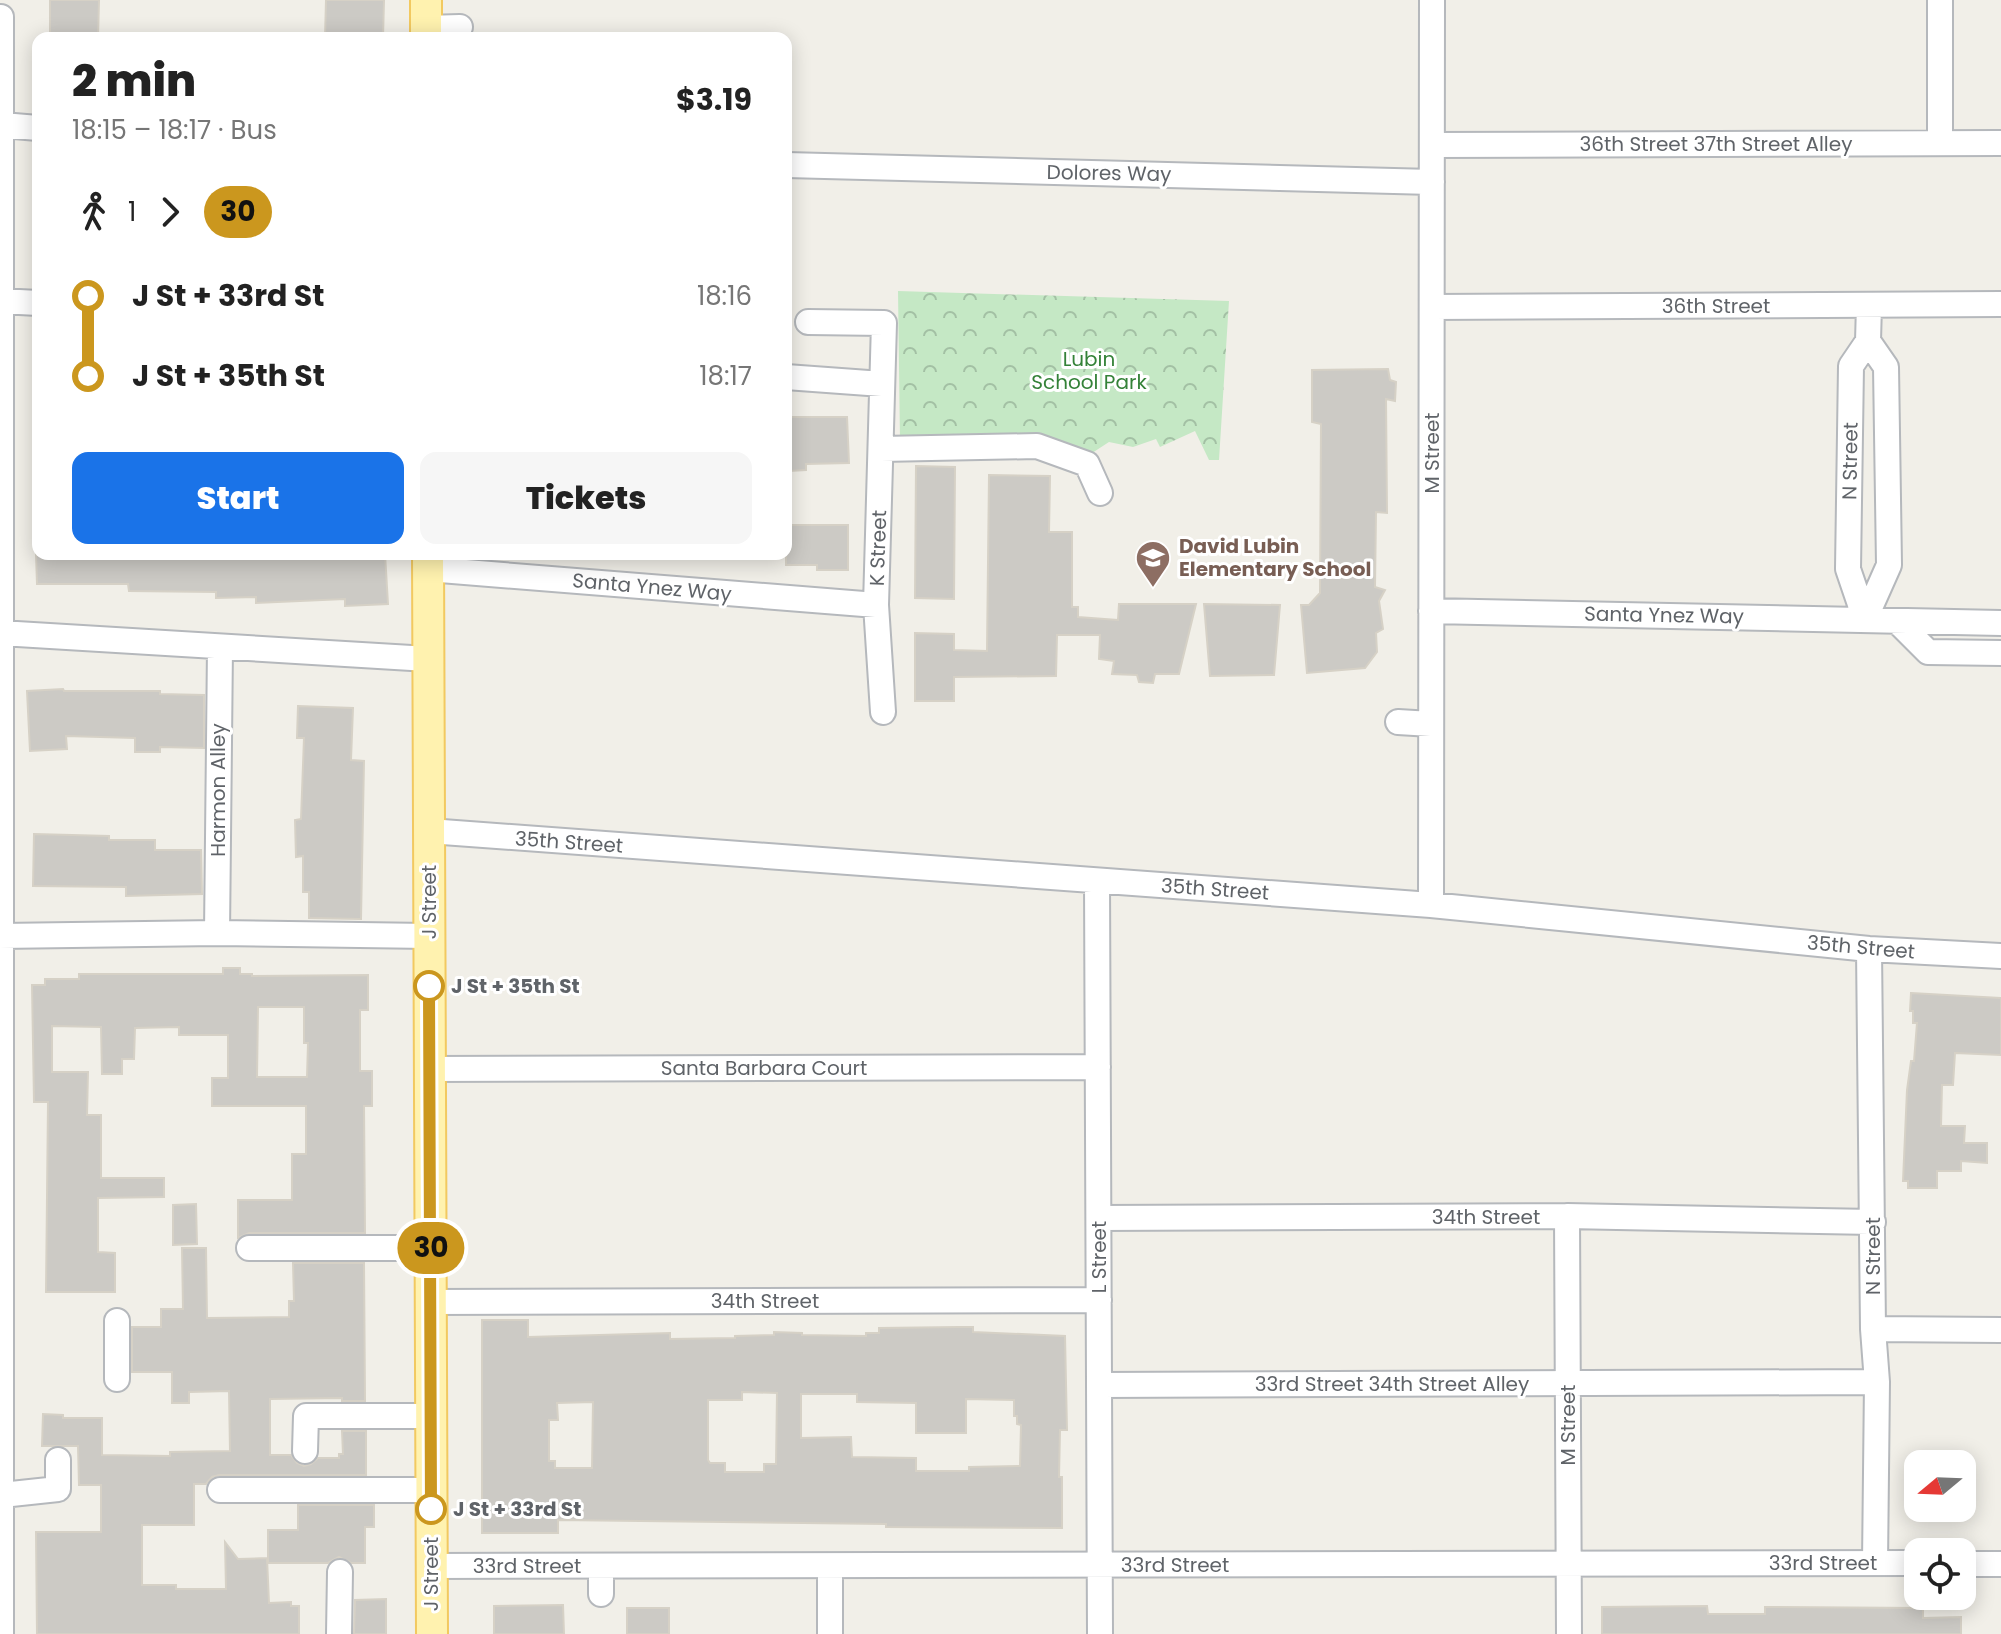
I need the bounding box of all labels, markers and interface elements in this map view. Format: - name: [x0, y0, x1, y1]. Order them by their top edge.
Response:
- text: 2 min: [72, 50, 196, 111]
- text: $3.19: [676, 78, 752, 121]
- text: 18:15 – 18:17 · Bus: [72, 112, 277, 148]
- street label: 36th Street 37th Street Alley: [1580, 130, 1852, 158]
- street label: Dolores Way: [1046, 158, 1172, 188]
- icon: walk: [72, 190, 116, 234]
- icon: forward: [148, 190, 192, 234]
- text: 30: [220, 192, 256, 231]
- text: 1: [128, 194, 136, 230]
- text: J St + 33rd St: [132, 274, 324, 317]
- text: 18:16: [697, 278, 752, 314]
- street label: 36th Street: [1662, 292, 1770, 320]
- park label: Lubin School Park: [1031, 345, 1147, 396]
- text: J St + 35th St: [132, 354, 325, 397]
- text: 18:17: [699, 358, 752, 394]
- street label: M Street: [1418, 412, 1446, 494]
- street label: N Street: [1835, 422, 1865, 500]
- button: Start: [72, 452, 404, 544]
- button: Tickets: [420, 452, 752, 544]
- street label: K Street: [863, 510, 893, 586]
- place label: David Lubin Elementary School: [1179, 532, 1371, 583]
- school or university icon: David Lubin Elementary School: [1134, 539, 1172, 589]
- street label: Santa Ynez Way: [571, 566, 733, 608]
- street label: Santa Ynez Way: [1584, 600, 1744, 630]
- street label: Harmon Alley: [204, 723, 232, 857]
- street label: 35th Street: [514, 824, 624, 860]
- street label: J Street: [415, 865, 443, 939]
- street label: 35th Street: [1160, 871, 1270, 907]
- street label: 35th Street: [1806, 928, 1916, 966]
- marker: J St + 35th St: [414, 971, 444, 1001]
- place label: J St + 35th St: [451, 972, 580, 1000]
- street label: Santa Barbara Court: [661, 1054, 867, 1082]
- street label: 34th Street: [1432, 1203, 1540, 1231]
- street label: N Street: [1859, 1217, 1887, 1295]
- street label: L Street: [1085, 1221, 1113, 1293]
- line badge: 30: [395, 1222, 467, 1274]
- text: 30: [413, 1228, 449, 1267]
- street label: 34th Street: [711, 1287, 819, 1315]
- street label: 33rd Street 34th Street Alley: [1255, 1370, 1529, 1398]
- street label: M Street: [1554, 1384, 1582, 1466]
- north arrow: [1904, 1450, 1976, 1522]
- map controls: [1904, 1450, 1976, 1610]
- marker: J St + 33rd St: [416, 1494, 446, 1524]
- place label: J St + 33rd St: [453, 1495, 581, 1523]
- street label: J Street: [417, 1537, 445, 1611]
- button: locate: [1904, 1538, 1976, 1610]
- street label: 33rd Street: [1769, 1549, 1877, 1577]
- street label: 33rd Street: [1121, 1551, 1229, 1579]
- street label: 33rd Street: [473, 1552, 581, 1580]

